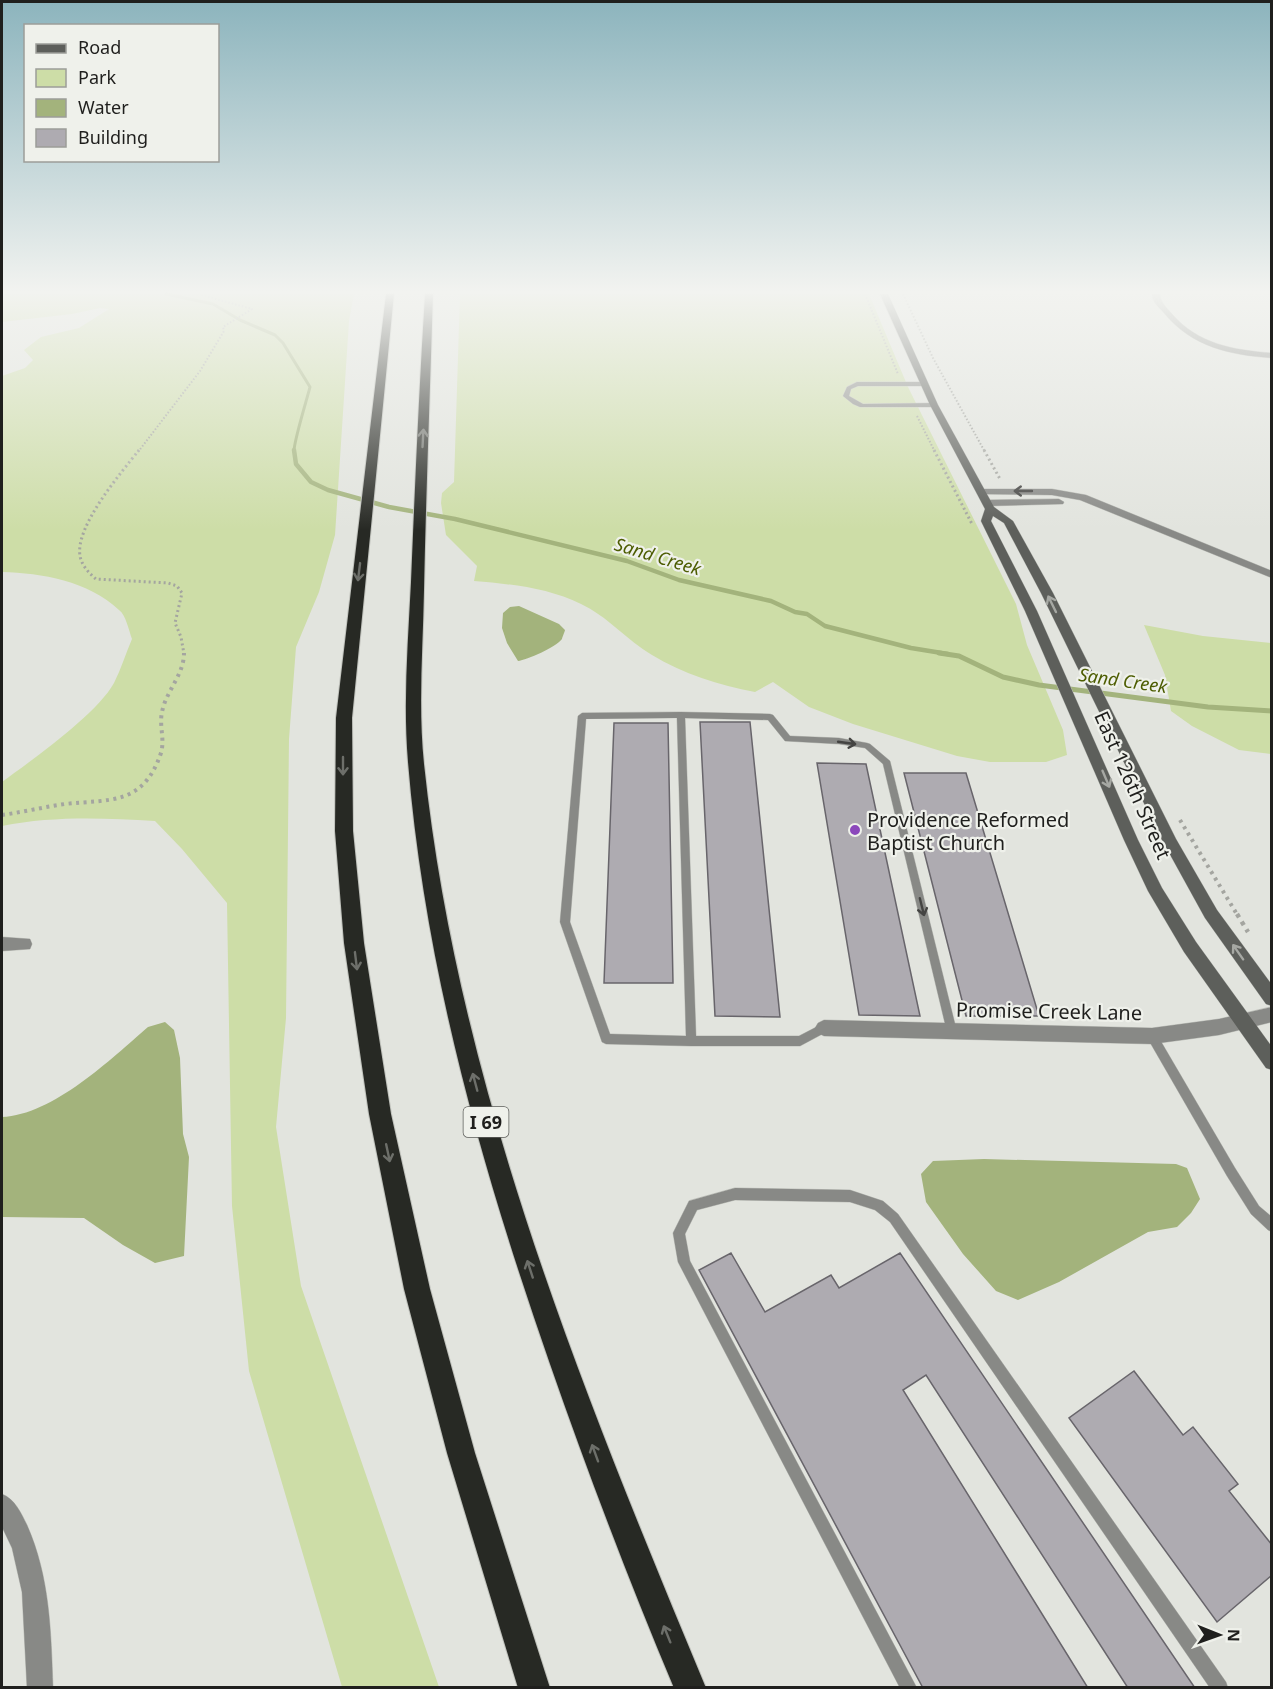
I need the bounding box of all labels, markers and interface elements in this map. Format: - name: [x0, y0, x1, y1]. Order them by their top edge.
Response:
- legend: [24, 24, 219, 162]
- text: Road: [78, 35, 121, 59]
- text: Park: [78, 65, 116, 89]
- text: Water: [78, 95, 129, 119]
- text: Building: [78, 125, 148, 149]
- one-way arrow: [418, 429, 429, 449]
- one-way arrow: [1014, 485, 1034, 497]
- water label: Sand Creek: [612, 532, 705, 581]
- one-way arrow: [353, 561, 364, 581]
- one-way arrow: [1046, 595, 1057, 613]
- water label: Sand Creek: [1077, 662, 1170, 698]
- street label: East 126th Street: [1088, 707, 1178, 863]
- one-way arrow: [836, 737, 856, 748]
- one-way arrow: [337, 756, 349, 776]
- one-way arrow: [1100, 769, 1112, 787]
- place label: Providence Reformed Baptist Church: [867, 806, 1069, 856]
- marker: Providence Reformed Baptist Church: [848, 823, 862, 837]
- one-way arrow: [917, 897, 929, 916]
- one-way arrow: [1232, 944, 1244, 960]
- one-way arrow: [350, 950, 361, 970]
- street label: Promise Creek Lane: [956, 996, 1142, 1026]
- one-way arrow: [469, 1073, 480, 1092]
- road number: I 69: [464, 1107, 508, 1137]
- one-way arrow: [383, 1143, 394, 1162]
- one-way arrow: [524, 1260, 535, 1279]
- one-way arrow: [589, 1444, 600, 1462]
- north arrow: [1189, 1605, 1249, 1665]
- one-way arrow: [661, 1625, 672, 1644]
- text: N: [1223, 1629, 1245, 1642]

